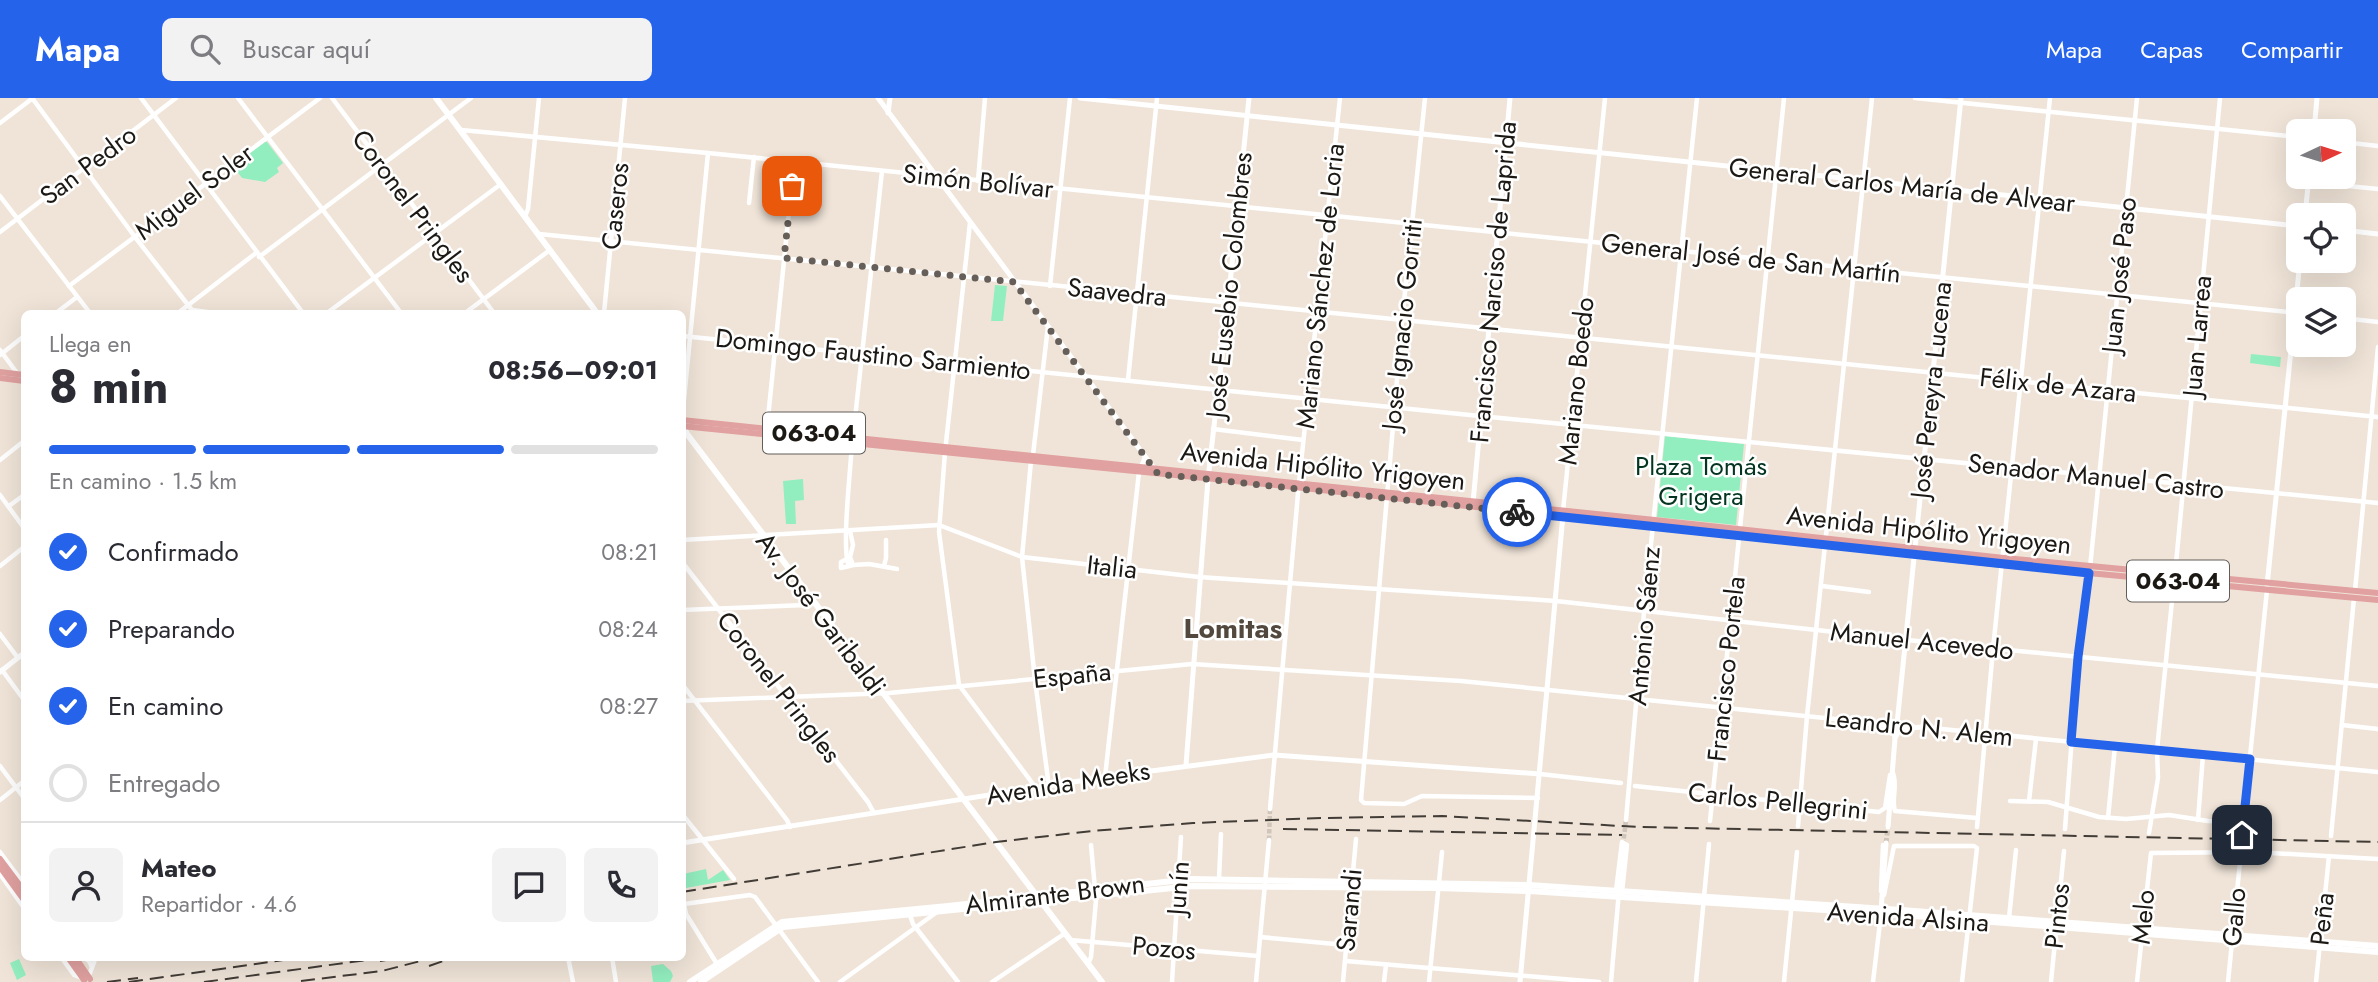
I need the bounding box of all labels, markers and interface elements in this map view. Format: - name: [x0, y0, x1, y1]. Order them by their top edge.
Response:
- search box: [162, 18, 652, 81]
- text: Mapa: [35, 26, 120, 73]
- icon: search: [186, 30, 224, 68]
- text: Buscar aquí: [242, 30, 370, 68]
- text: Mapa: [2046, 32, 2102, 67]
- text: Capas: [2140, 32, 2203, 67]
- text: Compartir: [2241, 32, 2343, 67]
- street label: San Pedro: [32, 116, 144, 214]
- north arrow: [2286, 119, 2356, 189]
- map controls: [2286, 119, 2356, 357]
- street label: Francisco Narciso de Laprida: [1460, 120, 1526, 444]
- street label: Coronel Pringles: [343, 121, 483, 291]
- street label: Miguel Soler: [127, 135, 261, 249]
- street label: Mariano Sánchez de Loria: [1286, 141, 1354, 431]
- street label: General Carlos María de Alvear: [1727, 148, 2077, 222]
- street label: José Eusebio Colombres: [1196, 150, 1262, 423]
- street label: Simón Bolívar: [901, 154, 1055, 208]
- pin: [762, 156, 822, 216]
- street label: Caseros: [592, 161, 638, 251]
- icon: bag: [773, 167, 811, 205]
- street label: Juan José Paso: [2092, 195, 2146, 358]
- button: locate: [2286, 203, 2356, 273]
- street label: José Ignacio Gorriti: [1372, 216, 1432, 435]
- street label: General José de San Martín: [1599, 223, 1903, 293]
- street label: Saavedra: [1065, 268, 1169, 316]
- street label: Juan Larrea: [2173, 274, 2221, 401]
- street label: José Pereyra Lucena: [1900, 280, 1961, 503]
- button: layers: [2286, 287, 2356, 357]
- street label: Mariano Boedo: [1548, 295, 1604, 467]
- street label: Domingo Faustino Sarmiento: [713, 319, 1033, 389]
- text: Llega en: [49, 327, 131, 361]
- text: 08:56–09:01: [488, 351, 658, 389]
- text: 8 min: [49, 354, 169, 420]
- street label: Félix de Azara: [1978, 358, 2138, 412]
- road number: 063-04: [763, 412, 865, 454]
- street label: Avenida Hipólito Yrigoyen: [1179, 432, 1467, 500]
- street label: Senador Manuel Castro: [1966, 444, 2226, 508]
- park label: Plaza Tomás Grigera: [1635, 447, 1767, 515]
- text: En camino · 1.5 km: [49, 464, 237, 498]
- courier: [1482, 477, 1552, 547]
- icon: bike: [1498, 493, 1536, 531]
- street label: Avenida Hipólito Yrigoyen: [1785, 496, 2073, 564]
- street label: Av. José Garibaldi: [747, 524, 895, 704]
- icon: check: [49, 533, 87, 571]
- text: Confirmado: [108, 533, 239, 571]
- text: 08:21: [601, 535, 658, 569]
- street label: Italia: [1085, 545, 1139, 589]
- street label: Antonio Sáenz: [1618, 545, 1670, 707]
- road number: 063-04: [2127, 560, 2229, 602]
- street label: Francisco Portela: [1697, 574, 1755, 764]
- street label: Coronel Pringles: [708, 603, 850, 771]
- district label: Lomitas: [1184, 608, 1283, 649]
- icon: check: [49, 610, 87, 648]
- text: Preparando: [108, 610, 235, 648]
- text: 08:24: [598, 612, 658, 646]
- street label: Manuel Acevedo: [1828, 612, 2016, 670]
- street label: España: [1031, 652, 1113, 698]
- icon: check: [49, 687, 87, 725]
- text: En camino: [108, 687, 224, 725]
- text: 08:27: [600, 689, 658, 723]
- street label: Leandro N. Alem: [1823, 698, 2015, 756]
- street label: Avenida Meeks: [983, 751, 1153, 815]
- text: Entregado: [108, 764, 220, 802]
- street label: Carlos Pellegrini: [1686, 773, 1870, 829]
- pin: [2212, 805, 2272, 865]
- icon: home: [2223, 816, 2261, 854]
- button: person: [49, 848, 123, 922]
- button: chat: [492, 848, 566, 922]
- button: phone: [584, 848, 658, 922]
- text: Mateo: [141, 849, 217, 887]
- street label: Junín: [1157, 860, 1199, 919]
- street label: Almirante Brown: [963, 864, 1147, 924]
- street label: Sarandi: [1326, 867, 1372, 953]
- street label: Pintos: [2035, 881, 2079, 951]
- street label: Gallo: [2213, 886, 2255, 948]
- text: Repartidor · 4.6: [141, 887, 297, 921]
- street label: Melo: [2122, 888, 2164, 946]
- street label: Peña: [2300, 891, 2344, 947]
- street label: Avenida Alsina: [1826, 892, 1990, 942]
- street label: Pozos: [1131, 926, 1197, 970]

